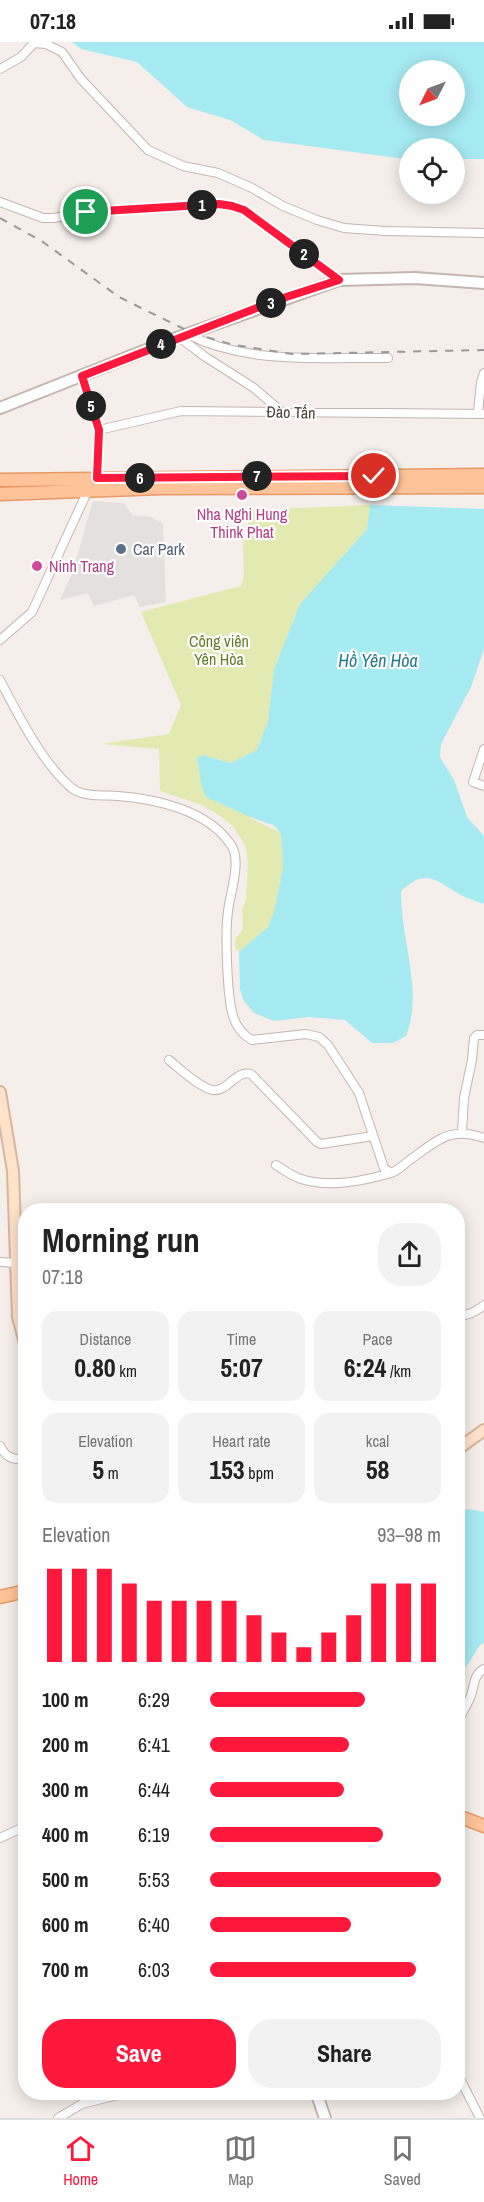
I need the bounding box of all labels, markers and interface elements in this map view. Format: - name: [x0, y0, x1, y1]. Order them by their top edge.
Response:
- text: 07:18: [30, 6, 76, 36]
- north arrow: [399, 60, 465, 126]
- map controls: [399, 60, 465, 204]
- button: locate: [399, 138, 465, 204]
- pin: [60, 186, 111, 237]
- pin: 1: [187, 190, 217, 220]
- text: 1: [198, 194, 206, 216]
- icon: arrive: [69, 195, 102, 228]
- pin: 2: [289, 239, 319, 269]
- text: 2: [300, 243, 308, 265]
- pin: 3: [256, 288, 286, 318]
- text: 3: [267, 292, 275, 314]
- pin: 4: [146, 329, 176, 359]
- text: 4: [157, 333, 165, 355]
- pin: 5: [76, 391, 106, 421]
- text: 5: [87, 395, 95, 417]
- street label: Đào Tấn: [266, 400, 316, 424]
- pin: [348, 450, 399, 501]
- icon: check: [357, 459, 390, 492]
- pin: 7: [242, 461, 272, 491]
- pin: 6: [125, 463, 155, 493]
- text: 7: [253, 465, 261, 487]
- text: 6: [136, 467, 144, 489]
- marker: Nha Nghi Hung Think Phat: [235, 488, 249, 502]
- place label: Nha Nghi Hung Think Phat: [197, 503, 288, 543]
- place label: Car Park: [133, 538, 185, 560]
- marker: Car Park: [114, 542, 128, 556]
- place label: Ninh Trang: [49, 555, 115, 577]
- marker: Ninh Trang: [30, 559, 44, 573]
- park label: Công viên Yên Hòa: [189, 630, 249, 670]
- water label: Hồ Yên Hòa: [338, 648, 418, 673]
- text: Morning run: [42, 1218, 200, 1262]
- button: share: [378, 1223, 441, 1286]
- text: 07:18: [42, 1263, 83, 1290]
- text: Distance: [80, 1328, 131, 1350]
- text: Time: [227, 1328, 256, 1350]
- text: Pace: [363, 1328, 392, 1350]
- text: 0.80: [74, 1350, 116, 1385]
- text: 5:07: [220, 1350, 263, 1385]
- text: 6:24: [344, 1350, 386, 1385]
- text: km: [116, 1360, 137, 1382]
- text: /km: [386, 1360, 411, 1382]
- text: Elevation: [78, 1430, 133, 1452]
- text: Heart rate: [212, 1430, 271, 1452]
- text: kcal: [366, 1430, 389, 1452]
- text: 5: [92, 1452, 104, 1487]
- text: 153: [209, 1452, 245, 1487]
- text: 58: [366, 1452, 389, 1487]
- text: m: [104, 1462, 119, 1484]
- text: bpm: [245, 1462, 274, 1484]
- text: Elevation: [42, 1521, 110, 1548]
- text: 93–98 m: [377, 1521, 441, 1548]
- text: 100 m: [42, 1686, 89, 1713]
- text: 6:29: [138, 1686, 170, 1713]
- text: 200 m: [42, 1731, 89, 1758]
- text: 6:41: [138, 1731, 170, 1758]
- text: 300 m: [42, 1776, 89, 1803]
- text: 6:44: [138, 1776, 170, 1803]
- text: 400 m: [42, 1821, 89, 1848]
- text: 6:19: [138, 1821, 170, 1848]
- text: 500 m: [42, 1866, 89, 1893]
- text: 5:53: [138, 1866, 170, 1893]
- text: 600 m: [42, 1911, 89, 1938]
- text: 6:40: [138, 1911, 170, 1938]
- text: 700 m: [42, 1956, 89, 1983]
- text: 6:03: [138, 1956, 170, 1983]
- button: Save: [42, 2019, 236, 2088]
- button: Share: [248, 2019, 441, 2088]
- tab: Home: [63, 2132, 98, 2190]
- tab: Map: [224, 2132, 257, 2190]
- tab: Saved: [384, 2132, 421, 2190]

